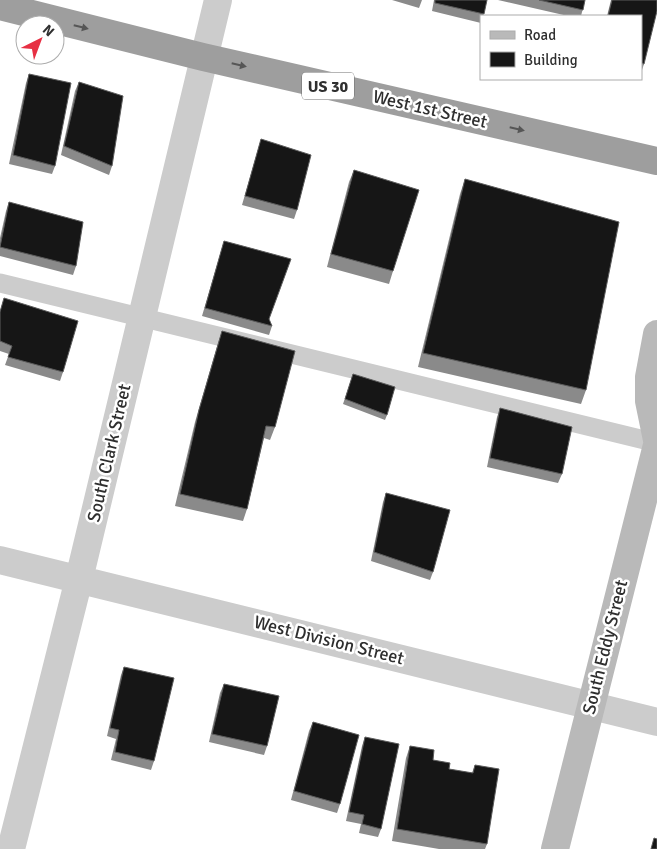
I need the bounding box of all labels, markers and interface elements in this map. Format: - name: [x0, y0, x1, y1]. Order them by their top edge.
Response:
- north arrow: [15, 15, 65, 65]
- legend: [480, 15, 642, 80]
- text: N: [39, 21, 58, 40]
- one-way arrow: [74, 23, 89, 31]
- text: Road: [524, 26, 556, 44]
- text: Building: [524, 51, 578, 69]
- one-way arrow: [232, 61, 247, 69]
- road number: US 30: [302, 72, 354, 100]
- street label: West 1st Street: [371, 85, 489, 133]
- one-way arrow: [509, 125, 524, 133]
- street label: South Clark Street: [82, 382, 136, 524]
- street label: South Eddy Street: [578, 578, 632, 716]
- street label: West Division Street: [252, 611, 406, 669]

